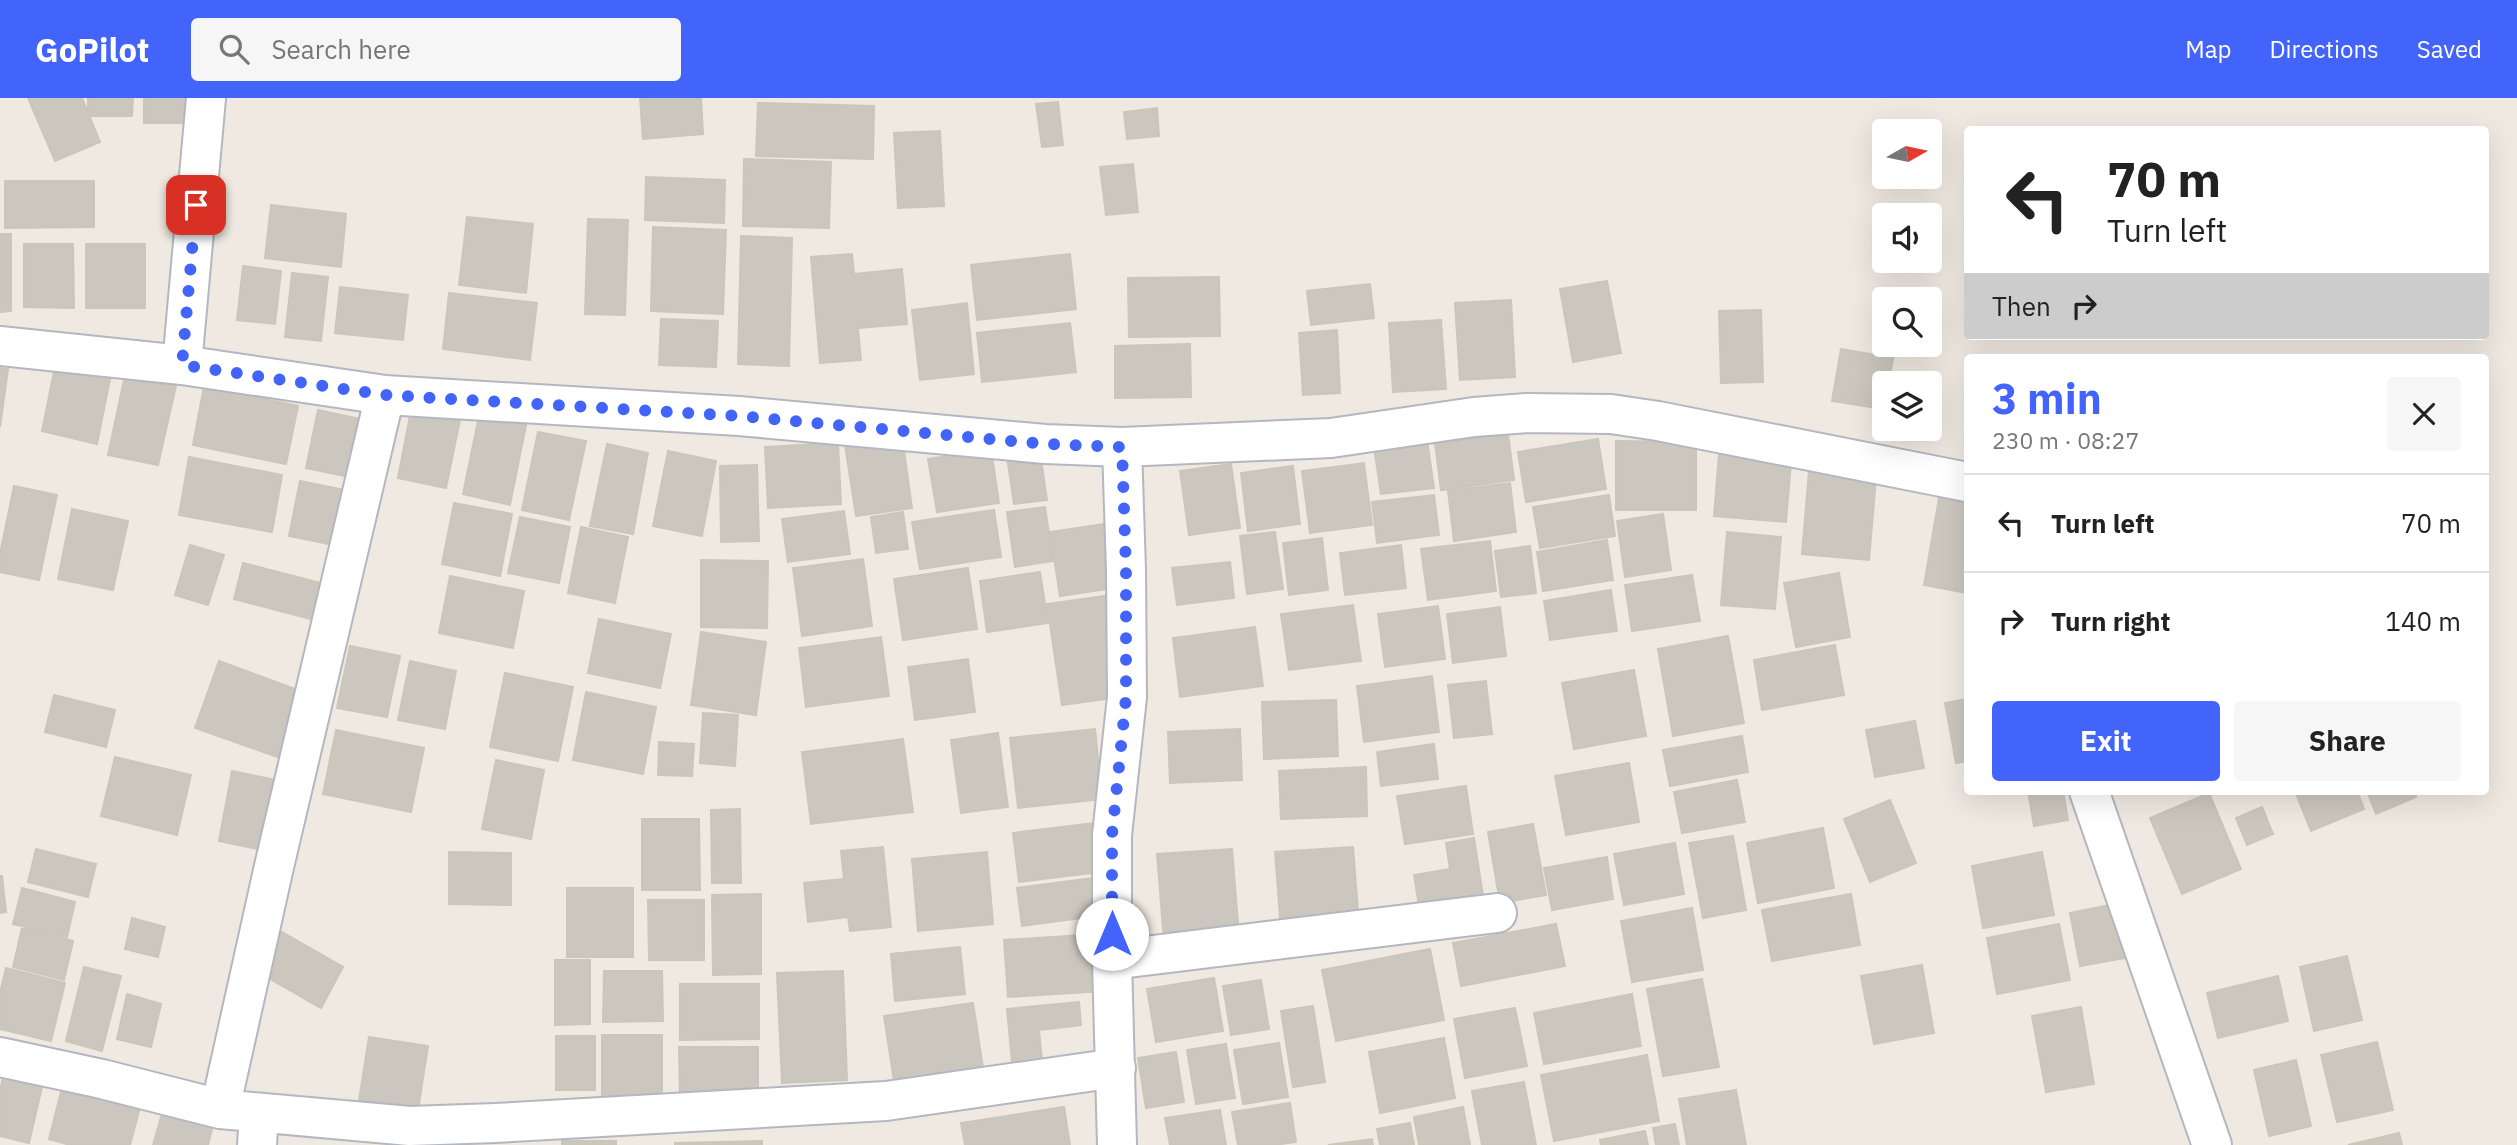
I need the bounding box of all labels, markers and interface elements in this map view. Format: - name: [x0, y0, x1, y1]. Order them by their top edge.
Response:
- search box: [191, 18, 681, 81]
- text: GoPilot: [35, 28, 149, 71]
- icon: search: [215, 30, 253, 68]
- text: Search here: [271, 32, 411, 66]
- text: Map: [2185, 33, 2231, 65]
- text: Directions: [2269, 33, 2379, 65]
- text: Saved: [2417, 33, 2482, 65]
- north arrow: [1872, 119, 1942, 189]
- map controls: [1872, 119, 1942, 441]
- text: 70 m: [2107, 147, 2221, 210]
- icon: left: [1992, 154, 2083, 245]
- pin: [166, 175, 226, 235]
- icon: arrive: [177, 186, 215, 224]
- button: sound: [1872, 203, 1942, 273]
- text: Turn left: [2107, 209, 2227, 251]
- button: search: [1872, 287, 1942, 357]
- icon: right: [2065, 287, 2103, 325]
- text: Then: [1992, 289, 2051, 323]
- button: layers: [1872, 371, 1942, 441]
- text: 3 min: [1992, 371, 2102, 426]
- button: close: [2387, 377, 2461, 451]
- text: 230 m · 08:27: [1992, 425, 2139, 455]
- icon: left: [1992, 504, 2030, 542]
- text: Turn left: [2051, 506, 2154, 540]
- text: 70 m: [2401, 506, 2461, 540]
- icon: right: [1992, 602, 2030, 640]
- text: Turn right: [2051, 604, 2170, 638]
- text: 140 m: [2385, 604, 2461, 638]
- button: Exit: [1992, 701, 2220, 781]
- button: Share: [2234, 701, 2461, 781]
- position arrow: [1075, 897, 1149, 971]

